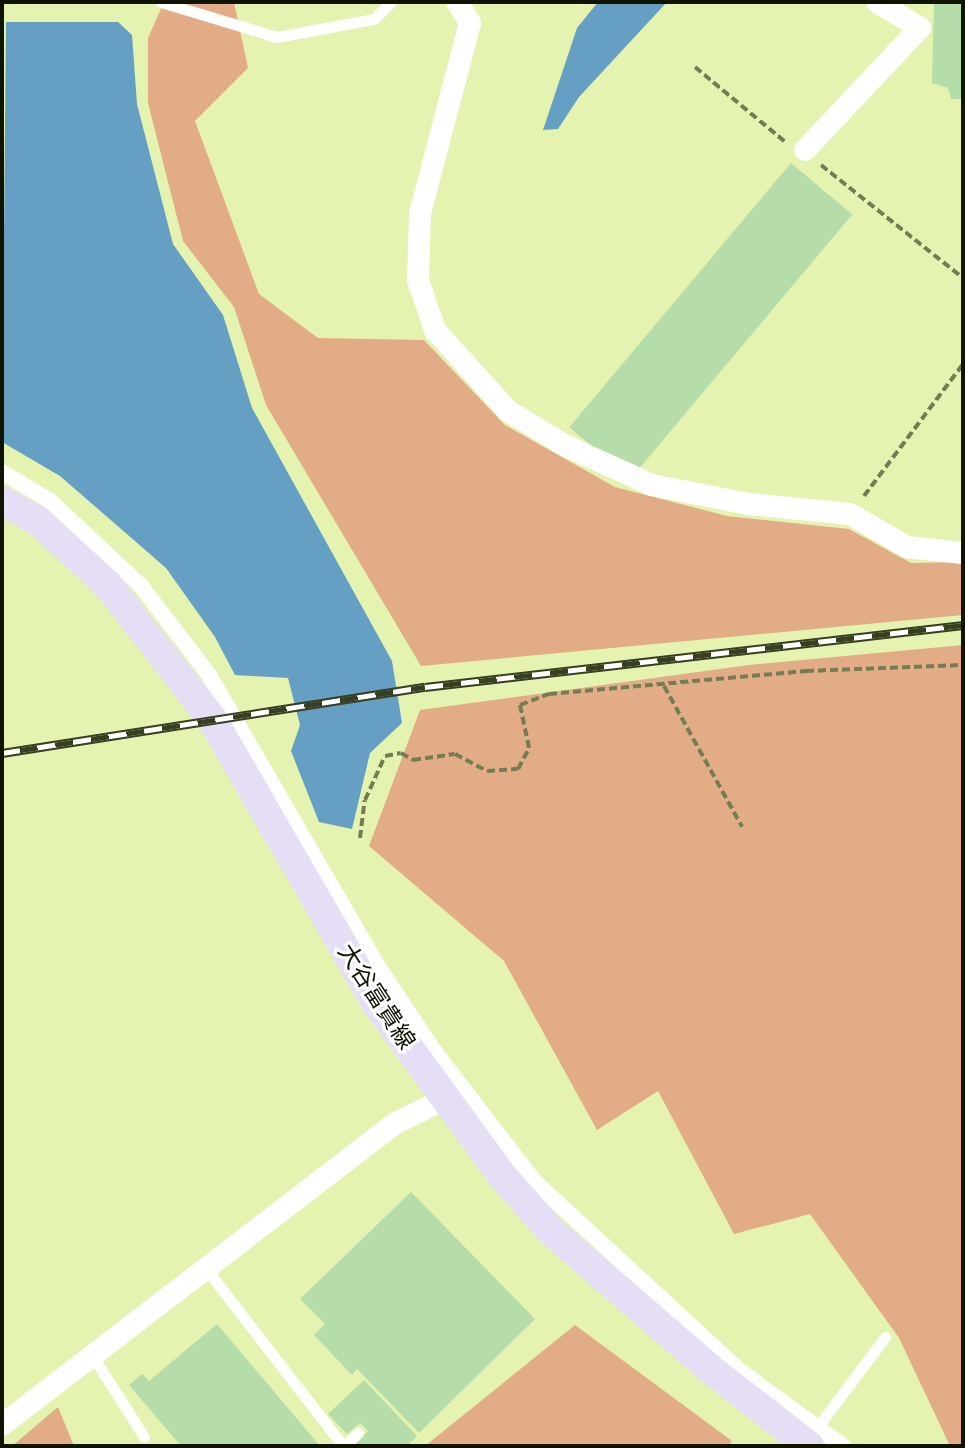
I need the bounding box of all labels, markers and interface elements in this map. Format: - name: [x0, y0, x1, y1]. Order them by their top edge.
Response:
- street label: 大谷富貴線: [331, 939, 421, 1055]

